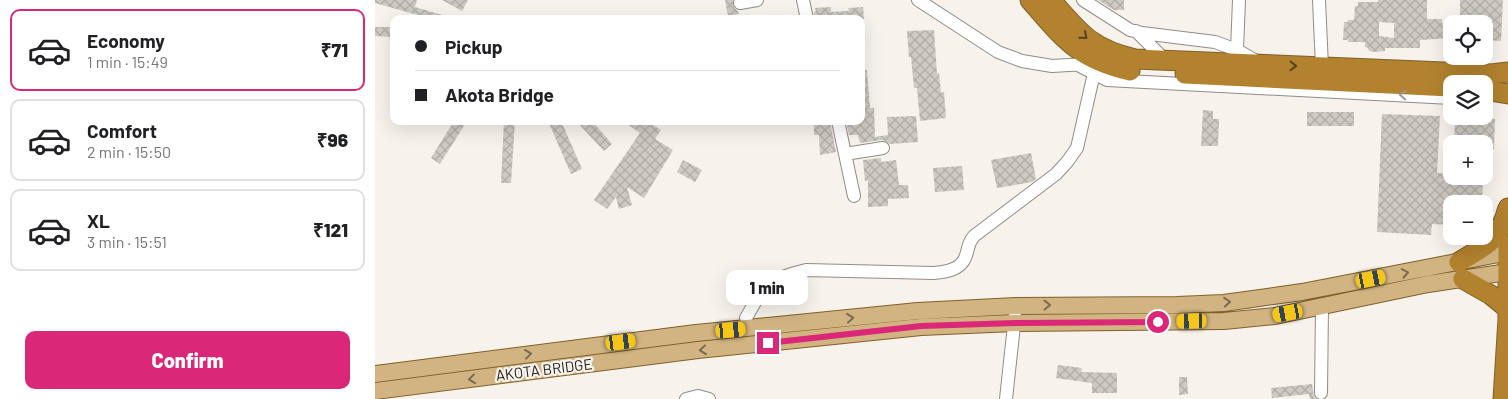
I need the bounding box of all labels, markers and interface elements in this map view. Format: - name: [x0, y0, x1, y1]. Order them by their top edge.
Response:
- map controls: [1443, 15, 1493, 245]
- button: locate: [1443, 15, 1493, 65]
- icon: car: [27, 28, 72, 73]
- text: Economy: [87, 29, 165, 52]
- one-way arrow: [1079, 30, 1088, 39]
- text: Pickup: [445, 35, 503, 58]
- text: ₹71: [321, 38, 348, 61]
- text: 1 min · 15:49: [87, 52, 168, 71]
- one-way arrow: [1289, 60, 1297, 71]
- button: layers: [1443, 75, 1493, 125]
- text: Akota Bridge: [445, 83, 554, 106]
- one-way arrow: [1398, 90, 1406, 101]
- icon: car: [27, 118, 72, 163]
- text: Comfort: [87, 119, 157, 142]
- text: ₹96: [317, 128, 348, 151]
- button: +: [1443, 135, 1493, 185]
- text: 2 min · 15:50: [87, 142, 171, 161]
- button: −: [1443, 195, 1493, 245]
- icon: car: [27, 208, 72, 253]
- text: XL: [87, 209, 110, 232]
- text: ₹121: [313, 218, 348, 241]
- text: 3 min · 15:51: [87, 232, 167, 251]
- one-way arrow: [1400, 268, 1409, 279]
- car: [1354, 269, 1387, 289]
- callout: 1 min: [727, 270, 809, 306]
- text: 1 min: [749, 278, 785, 297]
- one-way arrow: [1223, 297, 1231, 308]
- one-way arrow: [1044, 300, 1051, 310]
- car: [1271, 303, 1304, 323]
- route start: [1147, 311, 1169, 333]
- one-way arrow: [846, 313, 854, 324]
- car: [1176, 313, 1207, 329]
- car: [715, 321, 746, 339]
- button: Confirm: [25, 331, 350, 389]
- route end: [757, 332, 779, 354]
- car: [605, 333, 636, 351]
- one-way arrow: [699, 344, 707, 355]
- one-way arrow: [524, 349, 532, 360]
- street label: AKOTA BRIDGE: [495, 354, 593, 384]
- one-way arrow: [468, 373, 476, 383]

